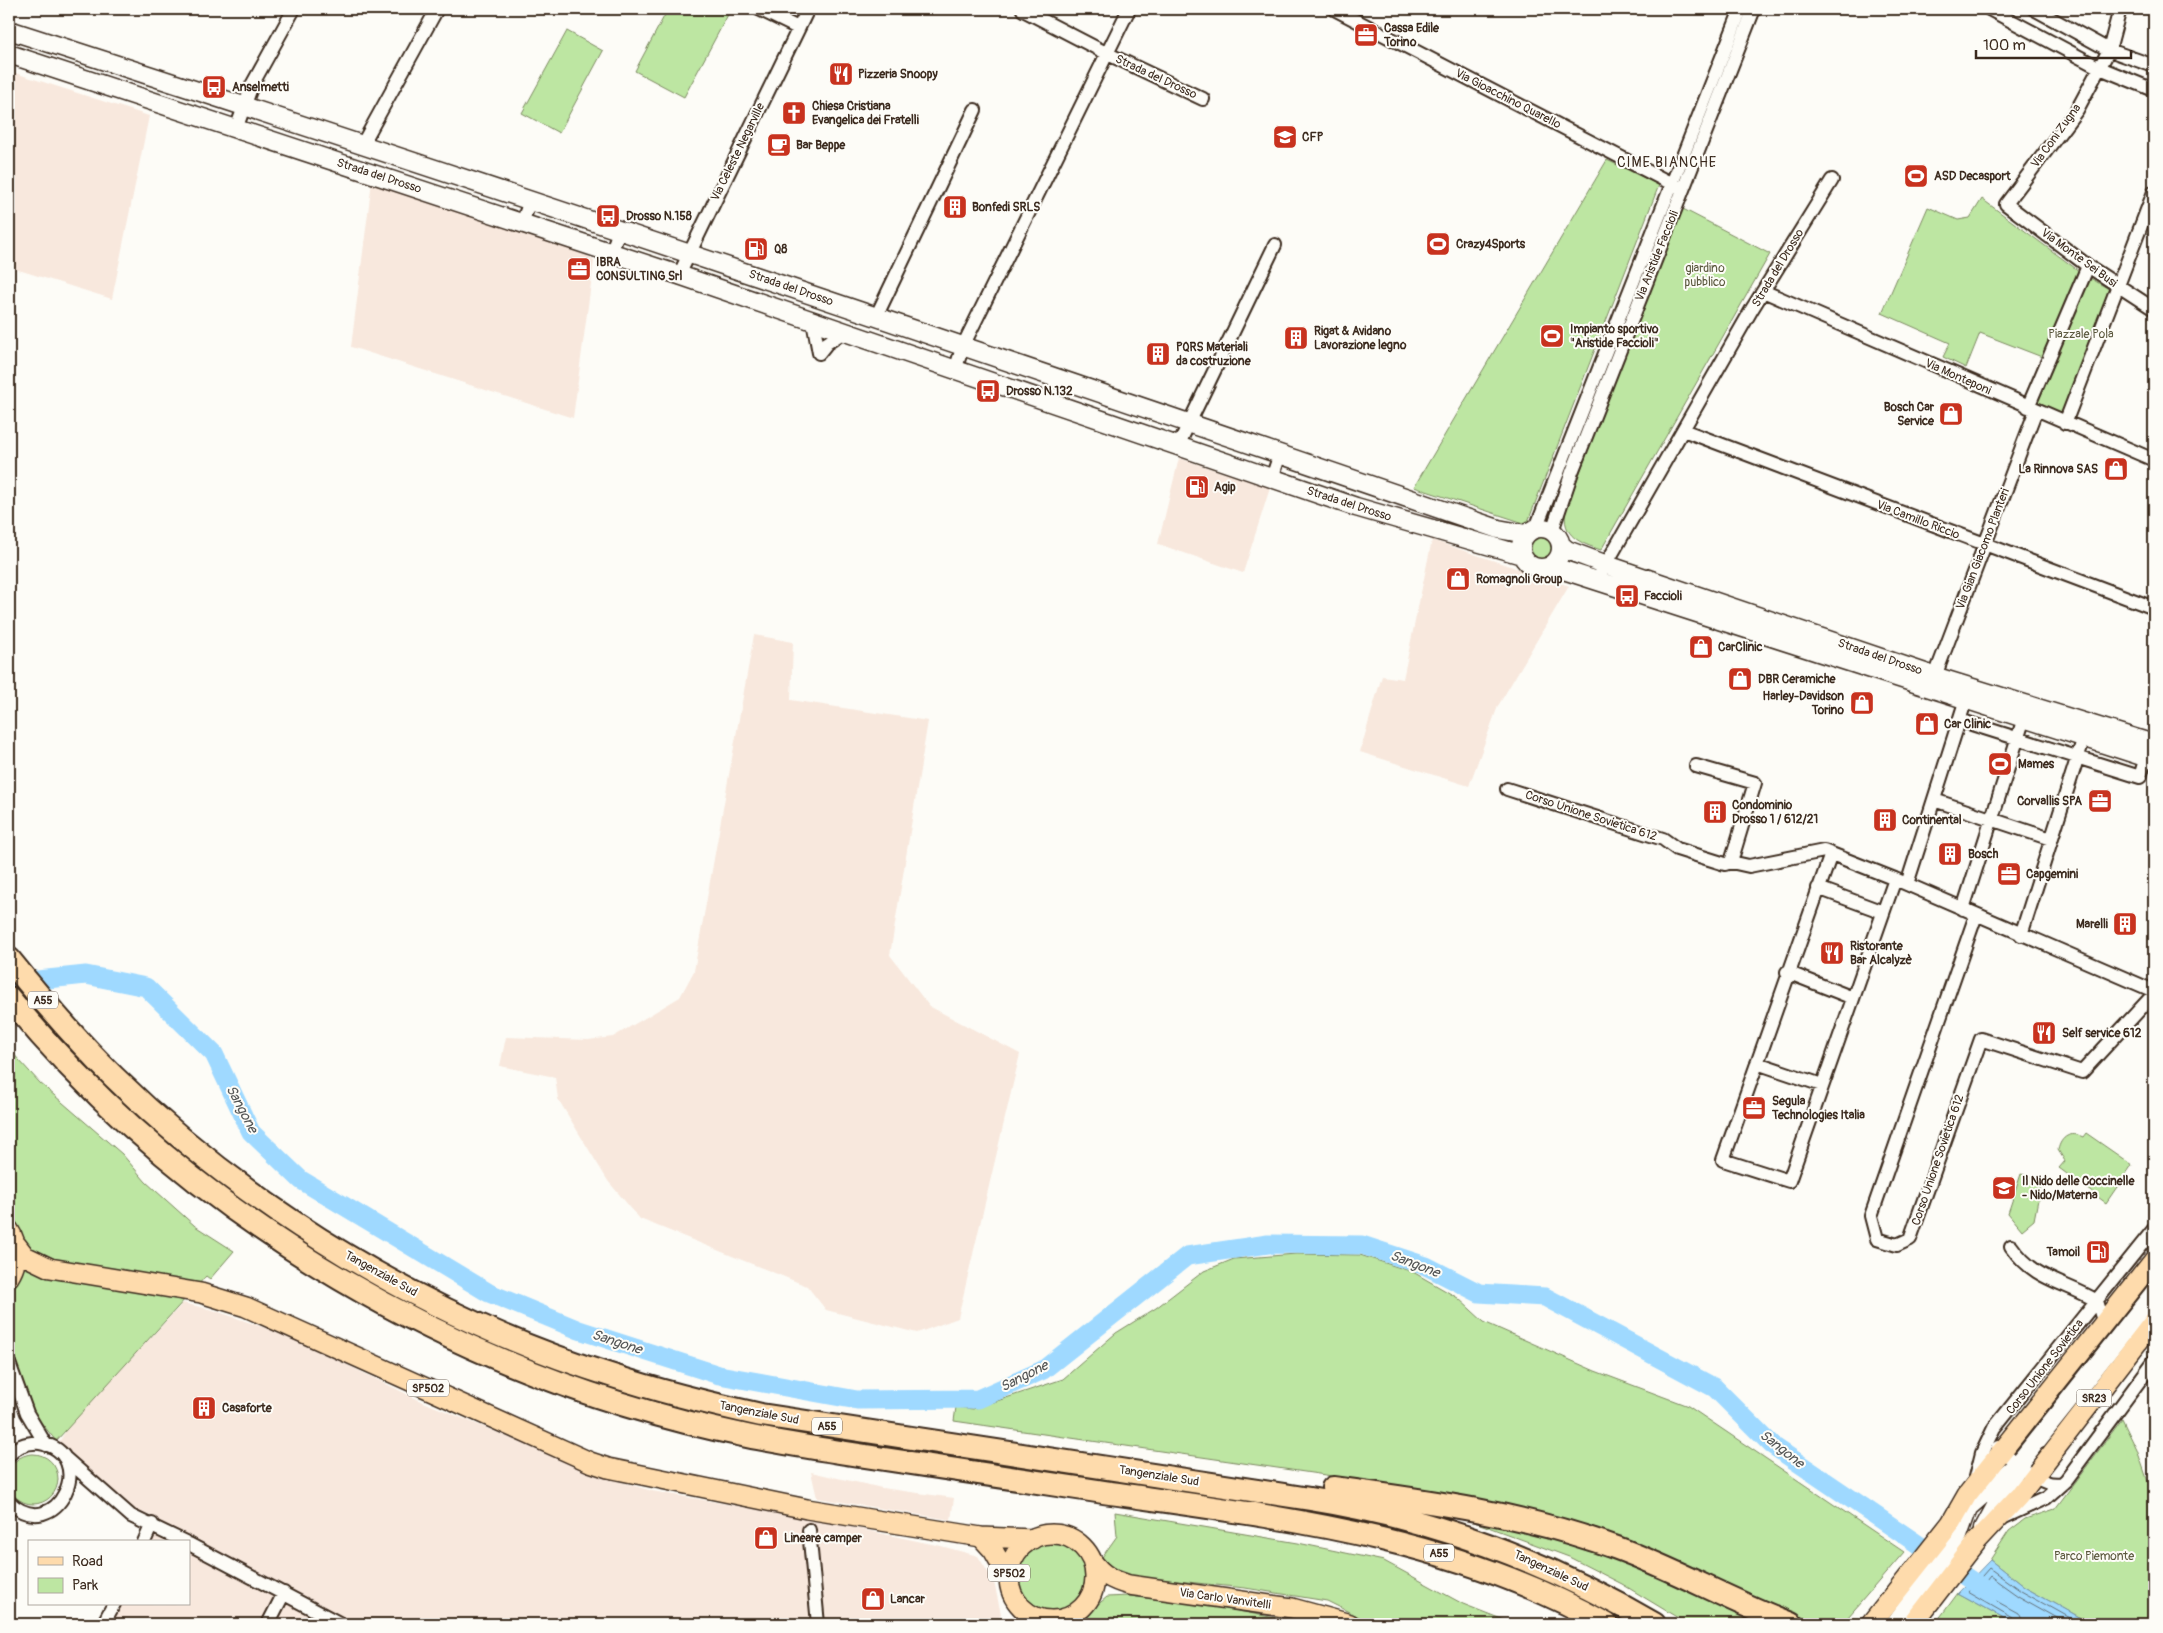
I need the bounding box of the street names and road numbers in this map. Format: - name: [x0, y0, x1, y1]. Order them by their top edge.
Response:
- street label: Strada del Drosso: [1113, 52, 1200, 103]
- street label: Via Gioacchino Quarello: [1453, 66, 1564, 132]
- street label: Via Celeste Negarville: [708, 100, 768, 204]
- street label: Via Coni Zugna: [2028, 101, 2084, 171]
- street label: Strada del Drosso: [335, 155, 424, 197]
- street label: Via Aristide Faccioli: [1632, 208, 1682, 304]
- street label: Via Monte Sei Busi: [2038, 225, 2120, 291]
- street label: Strada del Drosso: [1749, 226, 1807, 310]
- street label: Strada del Drosso: [747, 267, 836, 310]
- street label: Via Monteponi: [1923, 356, 1993, 398]
- street label: Strada del Drosso: [1305, 483, 1394, 525]
- street label: Via Gian Giacomo Planteri: [1953, 486, 2013, 612]
- street label: Via Camillo Riccio: [1874, 497, 1962, 543]
- street label: Strada del Drosso: [1836, 636, 1925, 679]
- street label: Corso Unione Sovietica 612: [1523, 788, 1659, 844]
- road number: A55: [28, 992, 58, 1008]
- street label: Corso Unione Sovietica 612: [1909, 1092, 1968, 1227]
- street label: Tangenziale Sud: [342, 1248, 420, 1300]
- street label: Corso Unione Sovietica: [2003, 1316, 2087, 1418]
- road number: SP502: [407, 1380, 449, 1396]
- road number: SR23: [2076, 1390, 2112, 1406]
- street label: Tangenziale Sud: [718, 1398, 800, 1428]
- road number: A55: [812, 1418, 842, 1434]
- street label: Tangenziale Sud: [1118, 1462, 1200, 1490]
- road number: A55: [1424, 1545, 1454, 1562]
- street label: Tangenziale Sud: [1511, 1547, 1591, 1595]
- road number: SP502: [988, 1565, 1030, 1582]
- street label: Via Carlo Vanvitelli: [1178, 1585, 1272, 1613]

